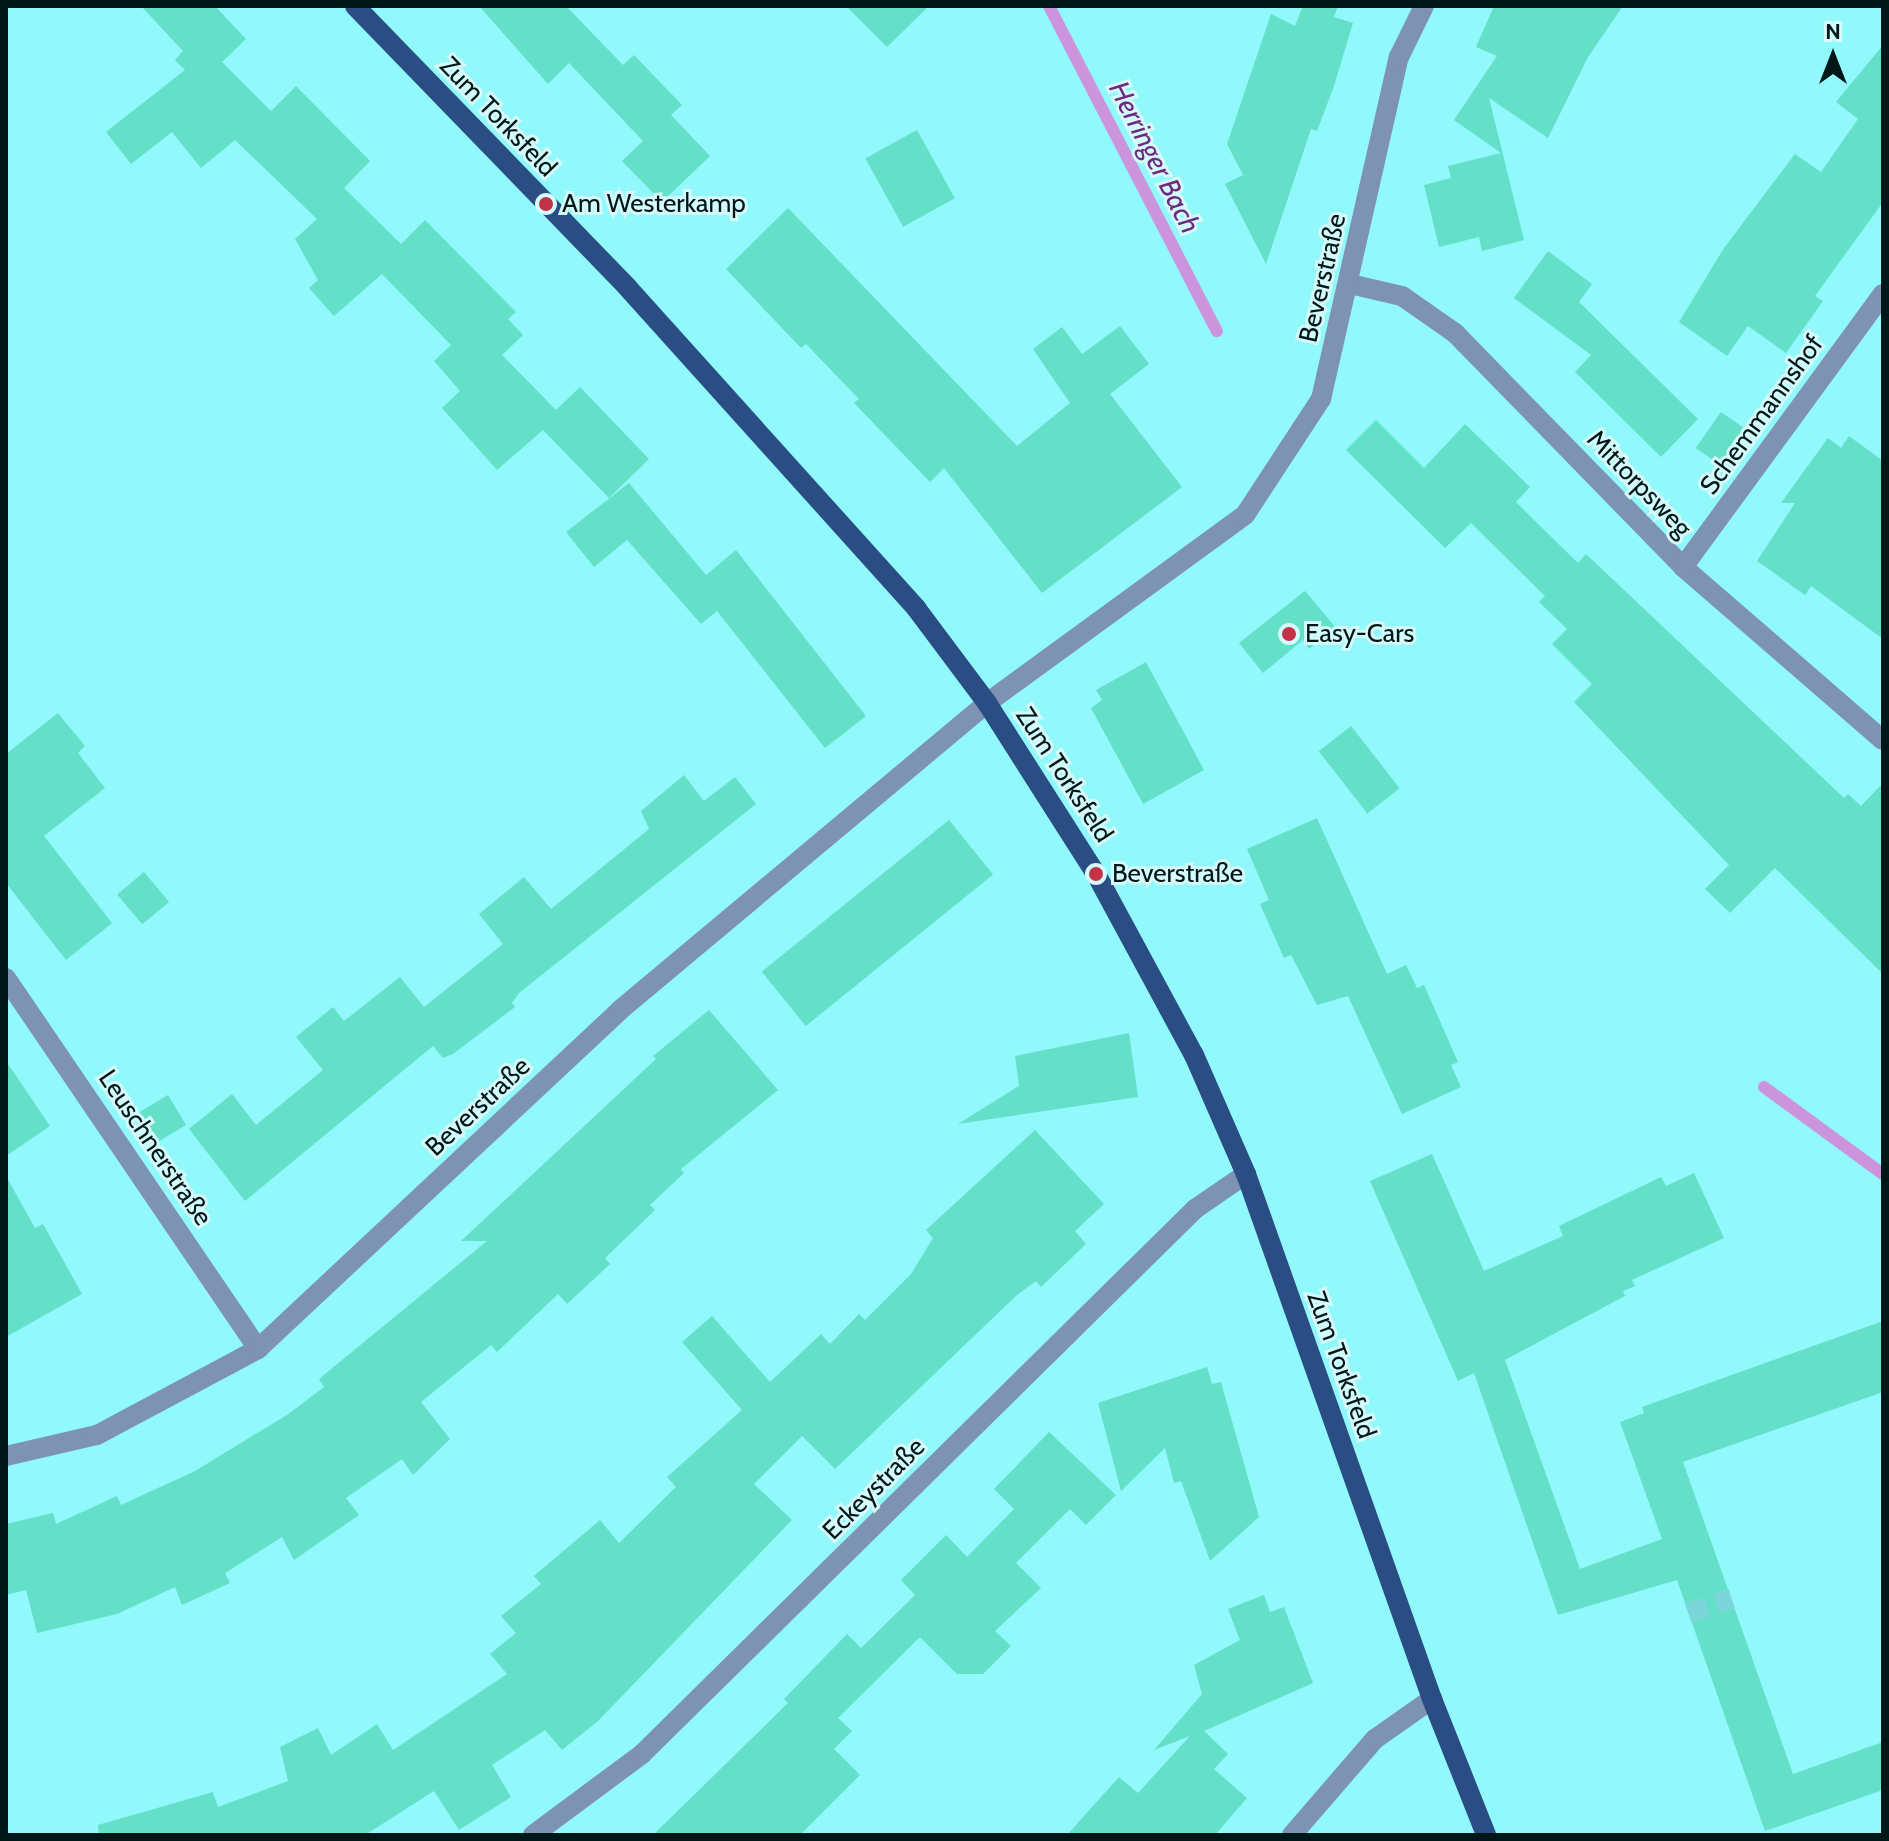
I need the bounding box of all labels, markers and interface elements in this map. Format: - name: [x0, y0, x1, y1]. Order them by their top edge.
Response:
- north arrow: [1793, 16, 1873, 96]
- text: N: [1825, 18, 1841, 45]
- street label: Zum Torksfeld: [433, 51, 563, 183]
- water label: Herringer Bach: [1102, 75, 1208, 239]
- place label: Am Westerkamp: [562, 188, 746, 220]
- marker: Am Westerkamp: [537, 195, 555, 213]
- street label: Beverstraße: [1293, 211, 1353, 345]
- street label: Schemmannshof: [1694, 329, 1830, 501]
- street label: Mittorpsweg: [1580, 424, 1698, 544]
- place label: Easy-Cars: [1305, 618, 1414, 650]
- marker: Easy-Cars: [1280, 625, 1298, 643]
- street label: Zum Torksfeld: [1009, 702, 1119, 848]
- place label: Beverstraße: [1112, 858, 1243, 890]
- marker: Beverstraße: [1087, 865, 1105, 883]
- street label: Beverstraße: [419, 1051, 537, 1163]
- street label: Leuschnerstraße: [92, 1064, 218, 1232]
- street label: Zum Torksfeld: [1300, 1287, 1382, 1443]
- street label: Eckeystraße: [817, 1432, 931, 1546]

